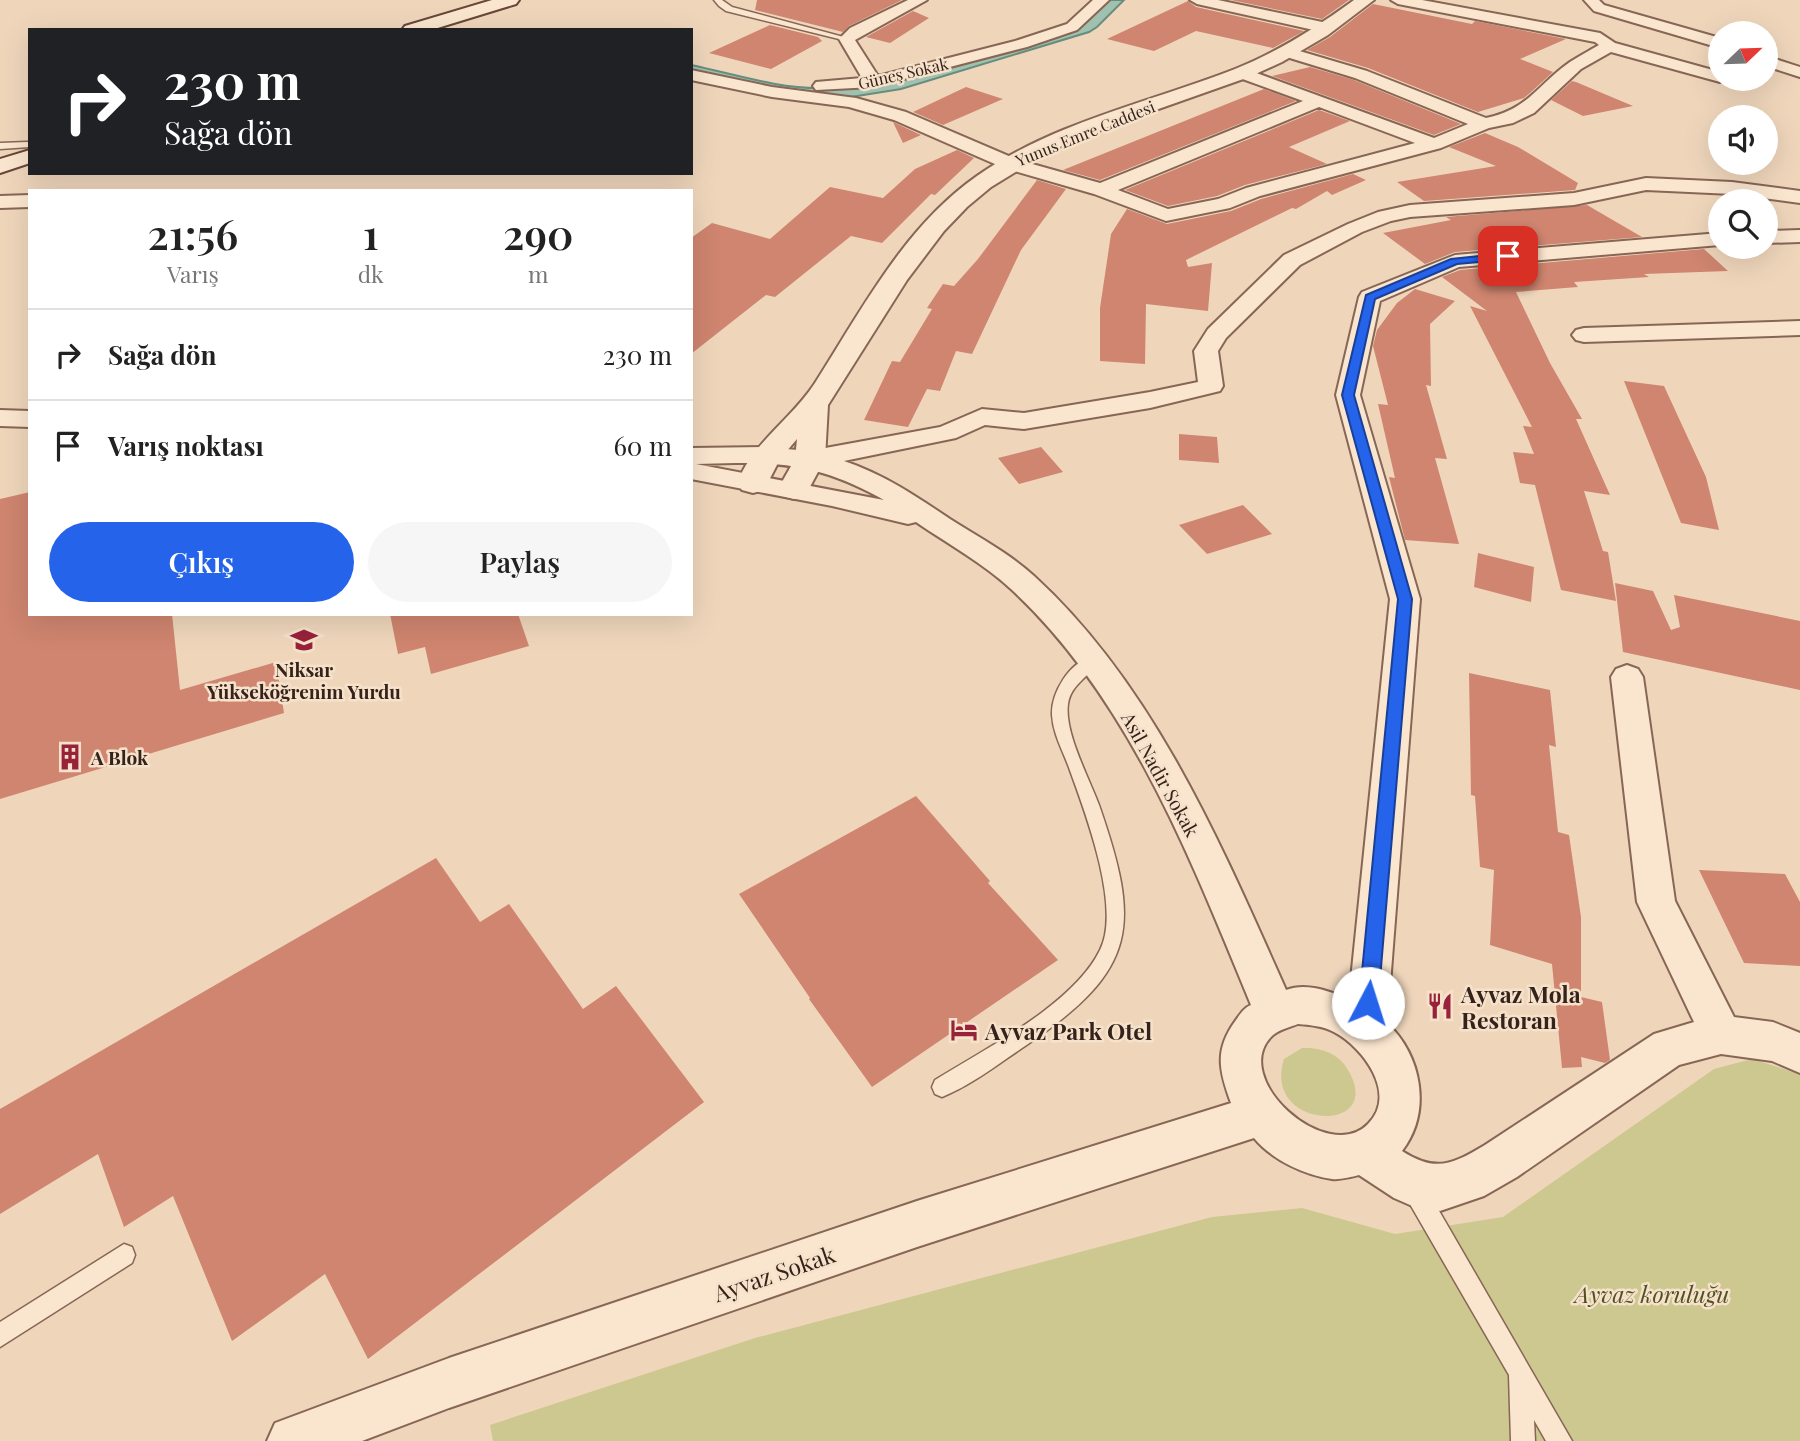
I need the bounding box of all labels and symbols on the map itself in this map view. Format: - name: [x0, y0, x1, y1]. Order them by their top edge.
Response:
- north arrow: [1708, 21, 1778, 91]
- street label: Güneş Sokak: [856, 52, 950, 94]
- street label: Yunus Emre Caddesi: [1011, 95, 1158, 171]
- pin: [1478, 226, 1538, 286]
- school or university icon: Niksar Yükseköğrenim Yurdu: [289, 625, 319, 655]
- place label: Niksar Yükseköğrenim Yurdu: [206, 656, 401, 704]
- street label: Asil Nadir Sokak: [1116, 706, 1206, 841]
- building icon: A Blok: [55, 742, 85, 772]
- place label: A Blok: [90, 744, 149, 770]
- position arrow: [1331, 966, 1405, 1040]
- place label: Ayvaz Mola Restoran: [1460, 978, 1581, 1035]
- restaurant icon: Ayvaz Mola Restoran: [1425, 991, 1455, 1021]
- hotel icon: Ayvaz Park Otel: [949, 1015, 979, 1045]
- place label: Ayvaz Park Otel: [984, 1015, 1152, 1046]
- street label: Ayvaz Sokak: [708, 1238, 839, 1309]
- park label: Ayvaz koruluğu: [1573, 1278, 1729, 1309]

